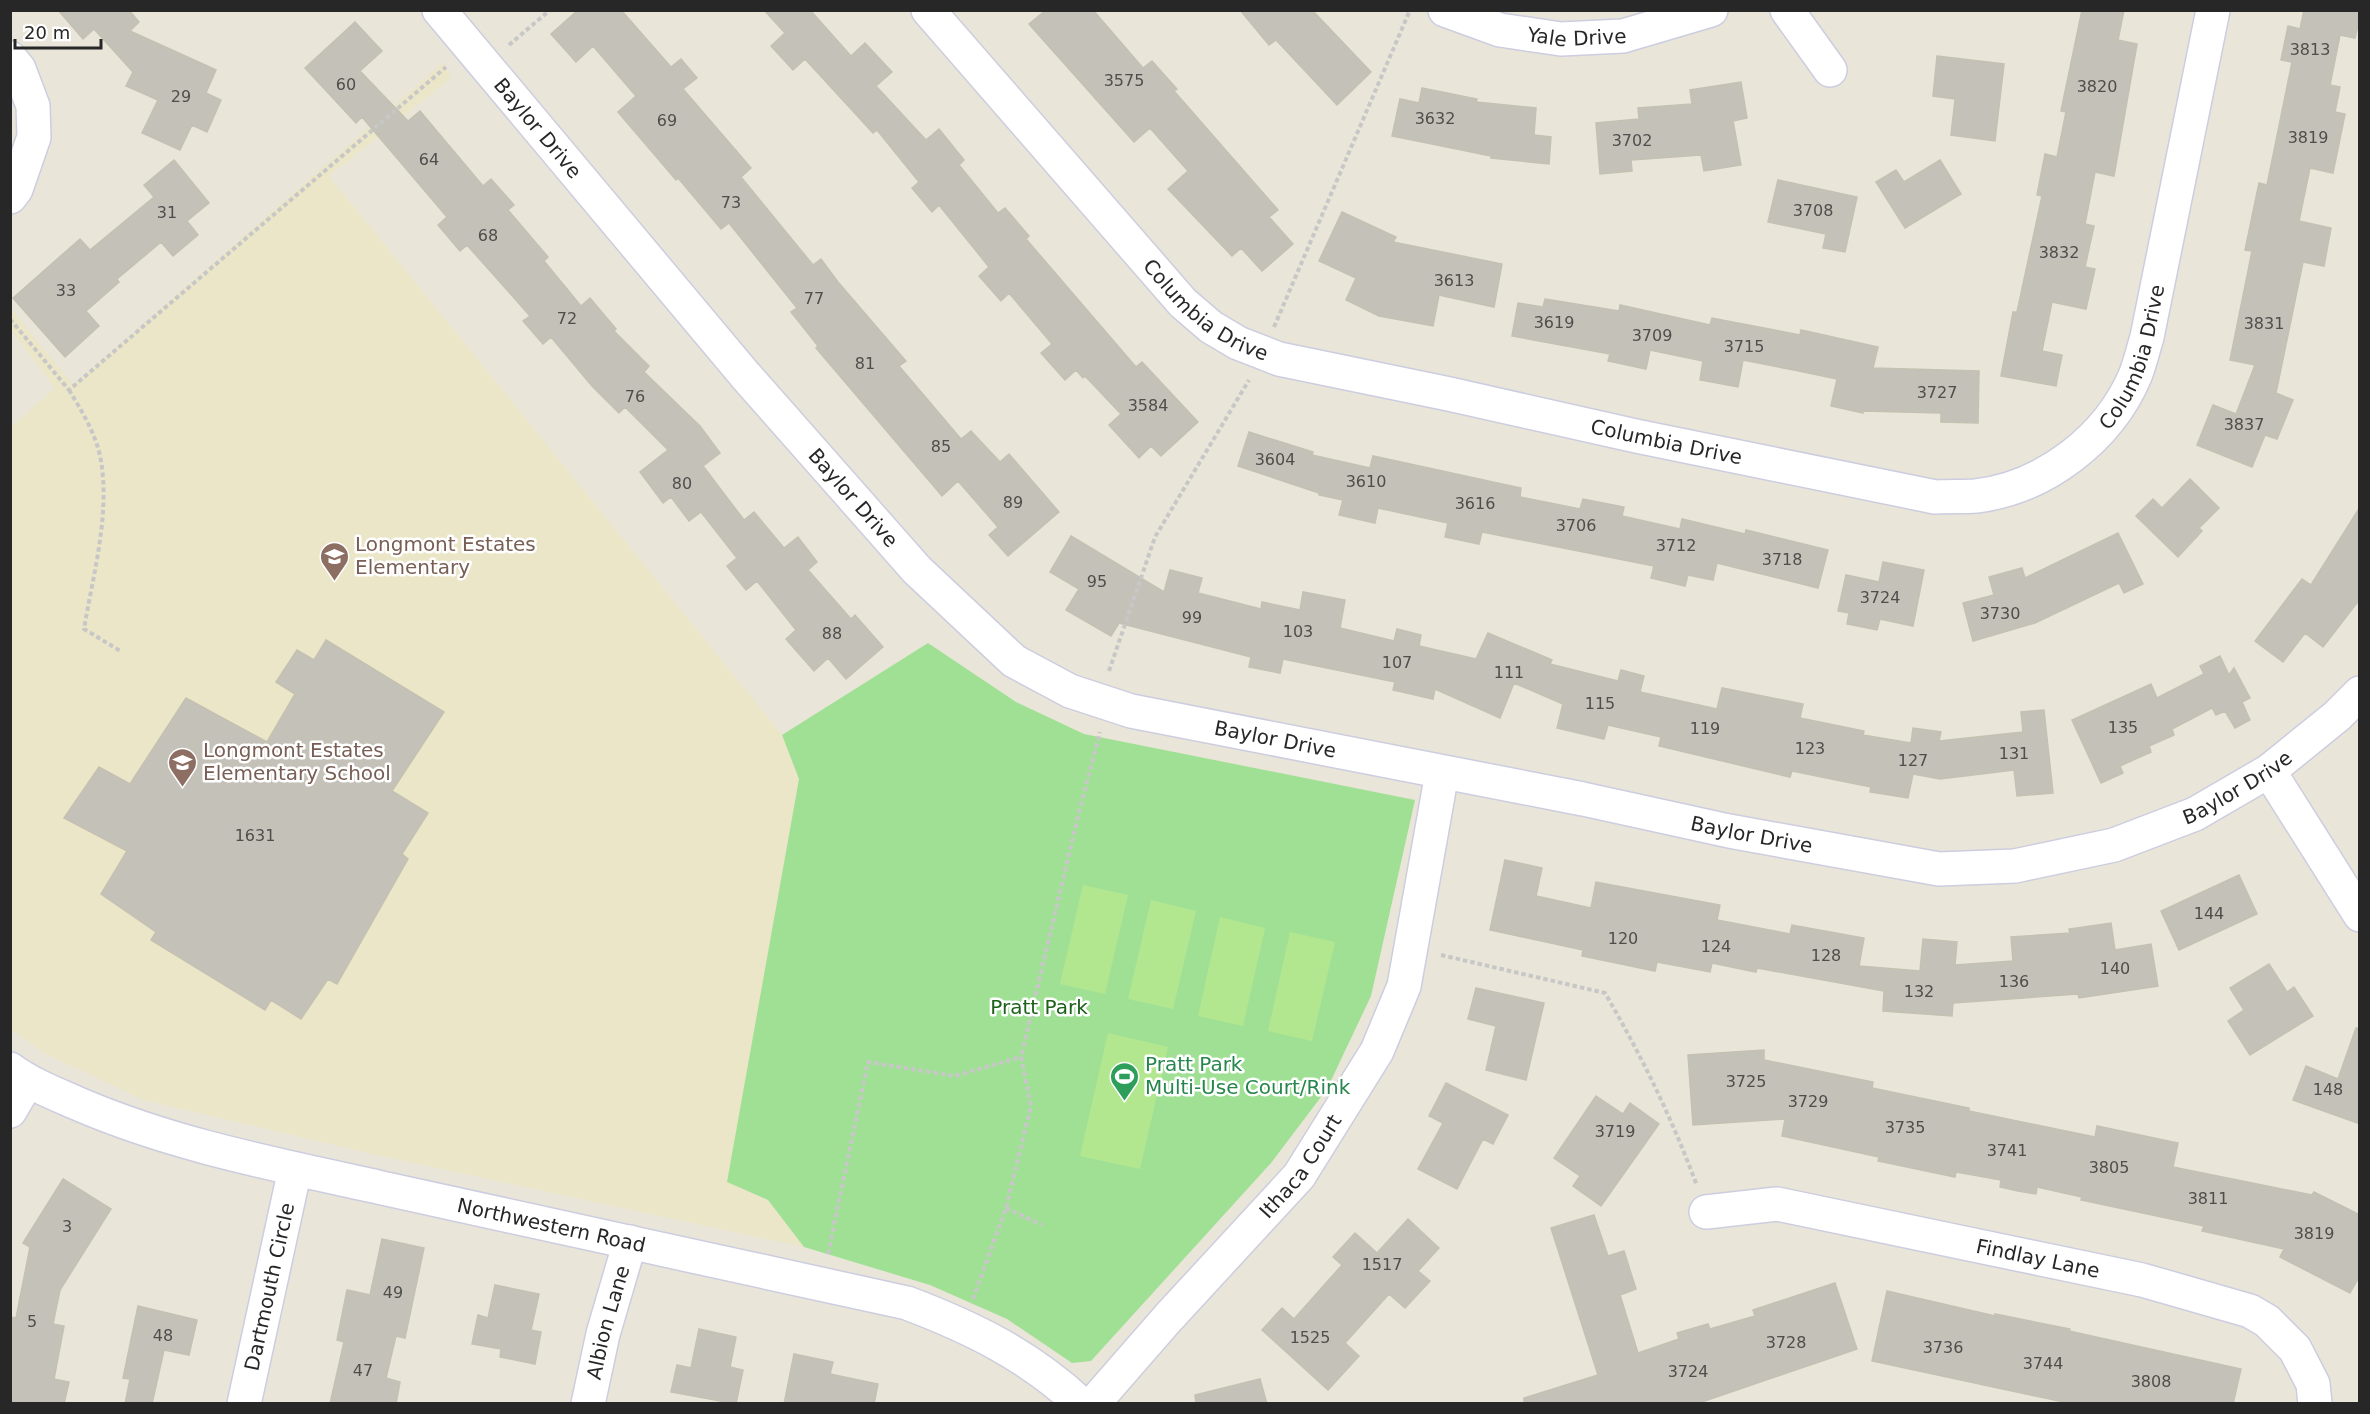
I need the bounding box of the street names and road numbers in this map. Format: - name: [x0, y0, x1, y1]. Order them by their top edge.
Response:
- street label: Yale Drive: [1525, 22, 1627, 52]
- street label: Baylor Drive: [489, 73, 587, 183]
- street label: Columbia Drive: [1138, 254, 1272, 366]
- street label: Columbia Drive: [2094, 282, 2169, 434]
- street label: Columbia Drive: [1588, 414, 1744, 469]
- street label: Baylor Drive: [803, 443, 903, 552]
- street label: Baylor Drive: [1212, 715, 1338, 763]
- street label: Baylor Drive: [2179, 745, 2297, 830]
- street label: Baylor Drive: [1689, 811, 1815, 858]
- street label: Ithaca Court: [1254, 1110, 1347, 1223]
- street label: Northwestern Road: [455, 1193, 648, 1257]
- street label: Dartmouth Circle: [240, 1201, 299, 1373]
- street label: Findlay Lane: [1974, 1234, 2102, 1283]
- street label: Albion Lane: [582, 1262, 635, 1382]

